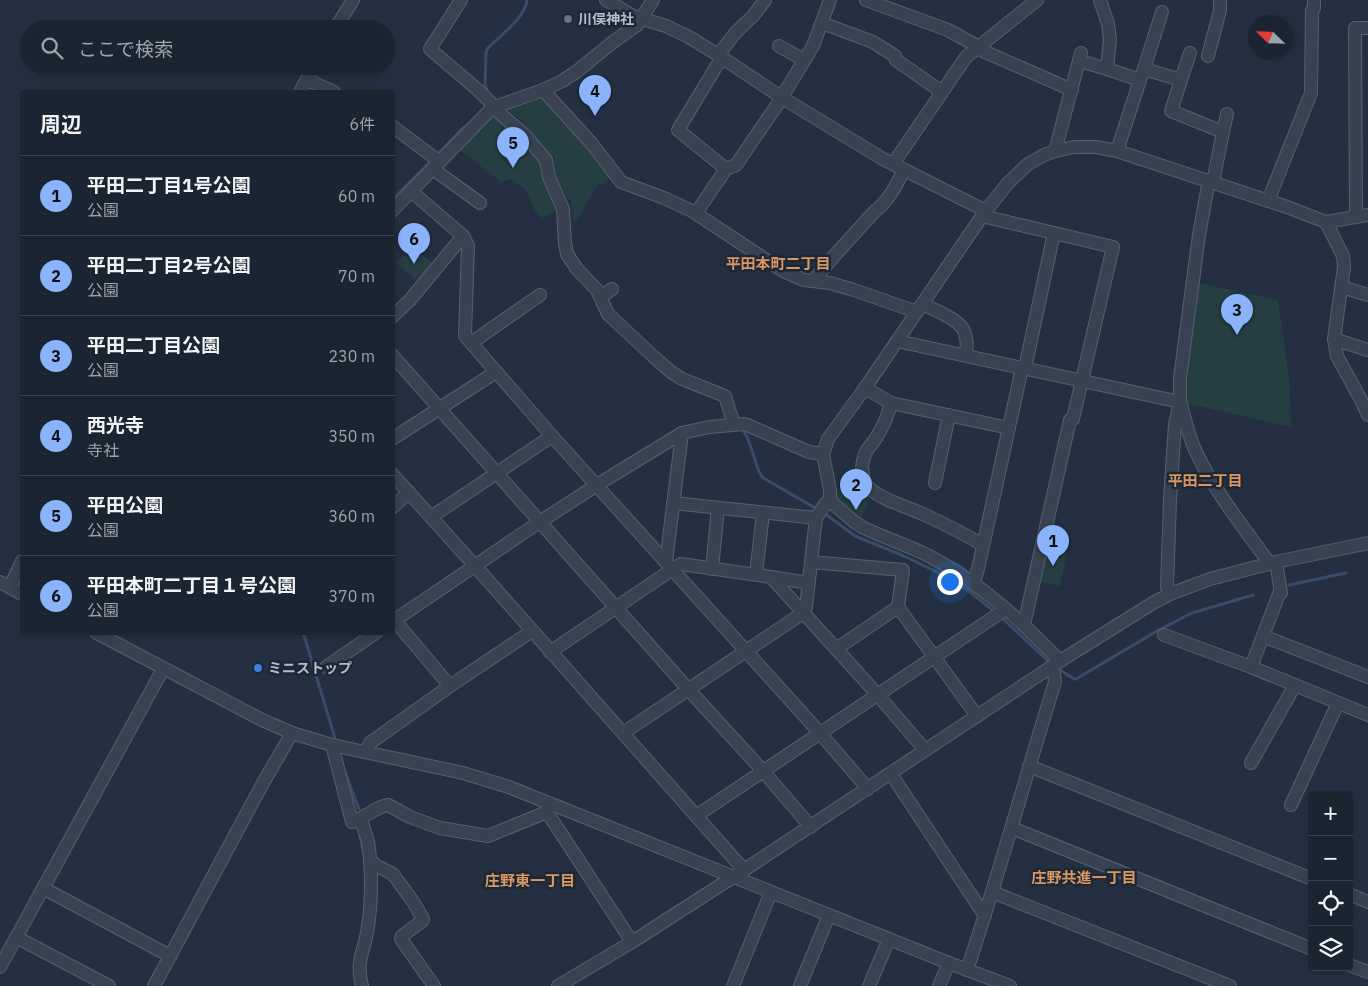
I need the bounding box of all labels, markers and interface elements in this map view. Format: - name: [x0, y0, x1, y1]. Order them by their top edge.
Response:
- place label: 川俣神社: [578, 10, 634, 28]
- marker: 川俣神社: [562, 13, 574, 25]
- north arrow: [1248, 15, 1293, 60]
- search box: [20, 20, 395, 75]
- icon: search: [38, 34, 66, 62]
- text: ここで検索: [78, 37, 173, 61]
- pin: 4: [579, 75, 611, 116]
- text: 周辺: [40, 110, 82, 138]
- text: 6件: [349, 114, 375, 134]
- pin: 5: [497, 127, 529, 168]
- text: 平田二丁目1号公園: [87, 173, 250, 197]
- text: 1: [51, 186, 61, 206]
- text: 60 m: [338, 186, 375, 206]
- text: 公園: [87, 200, 119, 220]
- pin: 6: [398, 223, 430, 264]
- text: 平田二丁目2号公園: [87, 253, 250, 277]
- district label: 平田本町二丁目: [725, 254, 831, 273]
- text: 2: [51, 266, 61, 286]
- text: 70 m: [338, 266, 375, 286]
- text: 公園: [87, 280, 119, 300]
- pin: 3: [1221, 294, 1253, 335]
- text: 平田二丁目公園: [87, 333, 220, 357]
- text: 3: [51, 346, 61, 366]
- text: 230 m: [328, 346, 375, 366]
- text: 公園: [87, 360, 119, 380]
- text: 西光寺: [87, 413, 144, 437]
- text: 4: [51, 426, 61, 446]
- text: 350 m: [328, 426, 375, 446]
- text: 寺社: [87, 440, 119, 460]
- pin: 2: [840, 469, 872, 510]
- district label: 平田二丁目: [1167, 471, 1243, 490]
- text: 平田公園: [87, 493, 163, 517]
- text: 5: [51, 506, 61, 526]
- text: 360 m: [328, 506, 375, 526]
- text: 公園: [87, 520, 119, 540]
- pin: 1: [1037, 525, 1069, 566]
- your location: [937, 569, 963, 595]
- text: 平田本町二丁目１号公園: [87, 573, 296, 597]
- text: 6: [51, 586, 61, 606]
- text: 370 m: [328, 586, 375, 606]
- text: 公園: [87, 600, 119, 620]
- place label: ミニストップ: [268, 659, 352, 677]
- marker: ミニストップ: [252, 662, 264, 674]
- map controls: [1308, 791, 1353, 971]
- button: +: [1308, 791, 1353, 836]
- button: −: [1308, 836, 1353, 881]
- district label: 庄野共進一丁目: [1031, 868, 1137, 887]
- district label: 庄野東一丁目: [485, 871, 575, 890]
- button: locate: [1308, 881, 1353, 926]
- button: layers: [1308, 926, 1353, 971]

